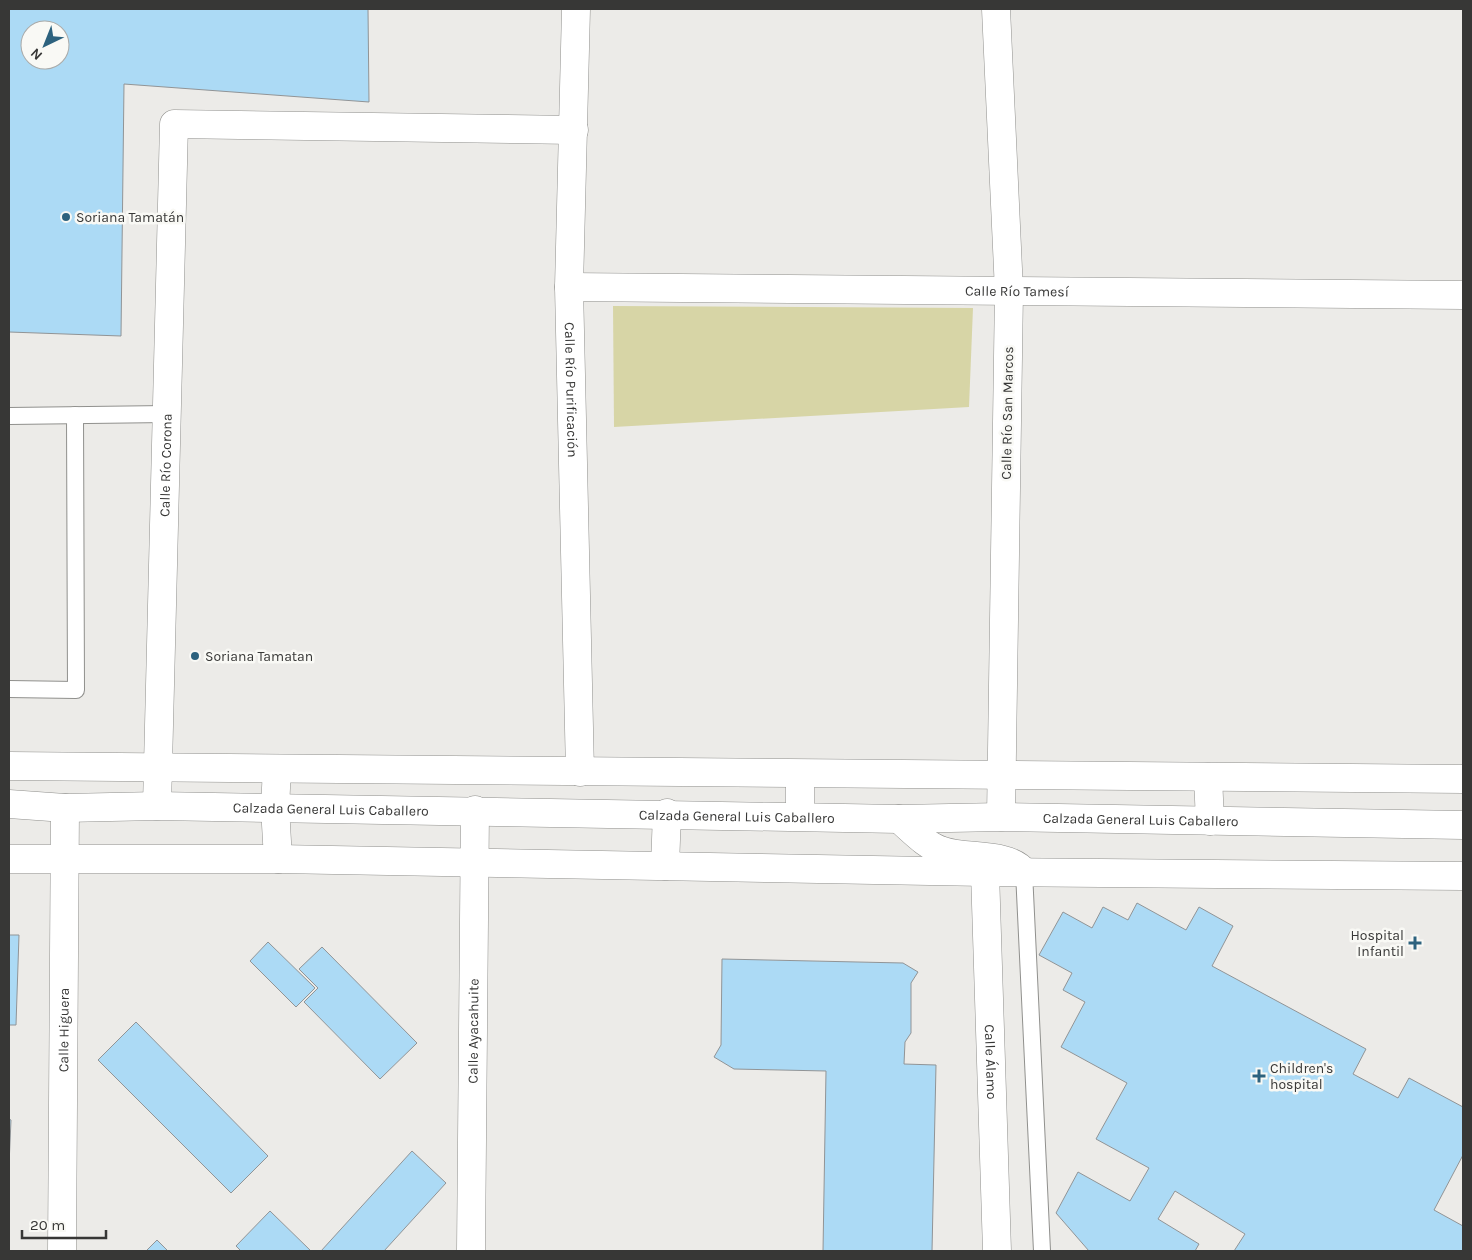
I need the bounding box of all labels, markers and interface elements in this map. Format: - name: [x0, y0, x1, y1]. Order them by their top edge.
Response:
- north arrow: [20, 20, 70, 70]
- text: N: [27, 44, 46, 64]
- place label: Soriana Tamatán: [76, 209, 184, 226]
- marker: Soriana Tamatán: [60, 211, 72, 223]
- street label: Calle Río Tamesí: [965, 283, 1070, 300]
- street label: Calle Río Purificación: [561, 322, 581, 458]
- street label: Calle Río San Marcos: [998, 346, 1017, 480]
- street label: Calle Río Corona: [156, 413, 176, 517]
- place label: Soriana Tamatan: [205, 648, 313, 665]
- marker: Soriana Tamatan: [189, 650, 201, 662]
- street label: Calzada General Luis Caballero: [233, 799, 429, 820]
- street label: Calzada General Luis Caballero: [639, 806, 835, 827]
- street label: Calzada General Luis Caballero: [1043, 810, 1239, 830]
- place label: Hospital Infantil: [1350, 927, 1404, 960]
- marker: Hospital Infantil: [1408, 936, 1422, 950]
- street label: Calle Ayacahuite: [465, 978, 482, 1084]
- street label: Calle Higuera: [55, 988, 73, 1072]
- street label: Calle Álamo: [981, 1024, 1000, 1100]
- place label: Children's hospital: [1270, 1060, 1333, 1093]
- marker: Children's hospital: [1252, 1069, 1266, 1083]
- scale bar: [22, 1208, 106, 1240]
- text: 20 m: [30, 1216, 65, 1234]

